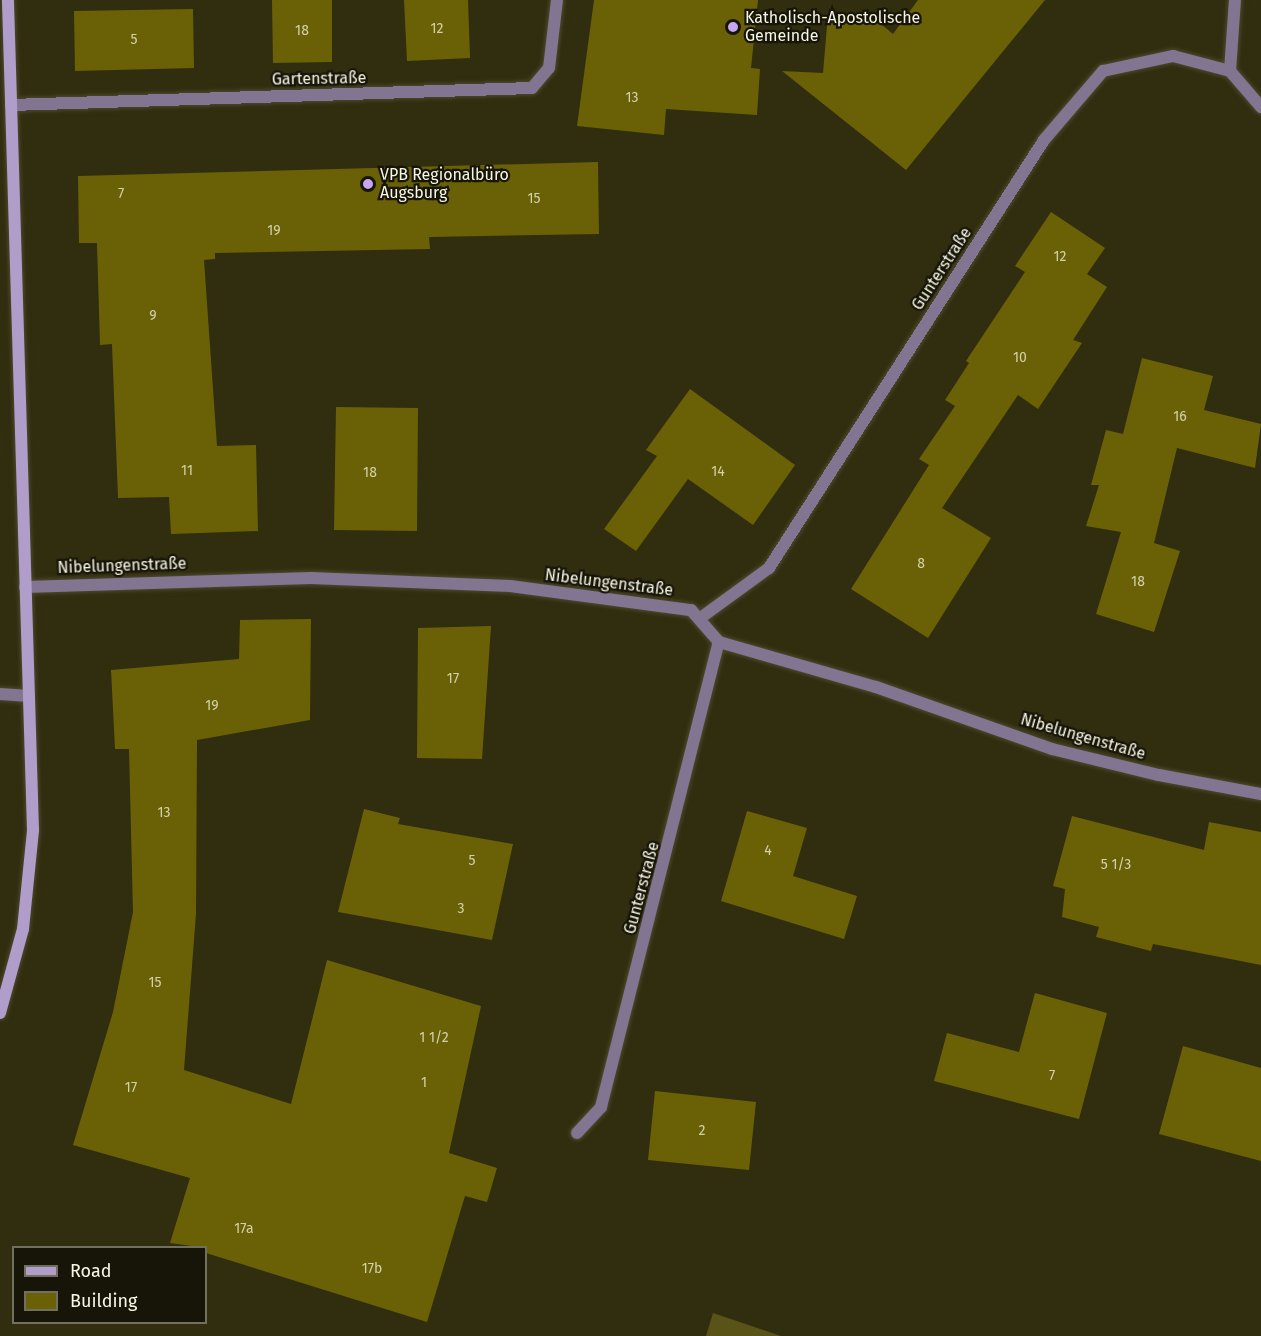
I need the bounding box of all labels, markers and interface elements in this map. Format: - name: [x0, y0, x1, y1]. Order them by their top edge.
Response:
- place label: Katholisch-Apostolische Gemeinde: [745, 8, 920, 46]
- marker: Katholisch-Apostolische Gemeinde: [726, 20, 740, 34]
- house number: 12: [431, 21, 443, 37]
- house number: 18: [295, 23, 309, 39]
- house number: 5: [130, 32, 138, 48]
- street label: Gartenstraße: [272, 69, 366, 89]
- house number: 13: [625, 90, 639, 106]
- place label: VPB Regionalbüro Augsburg: [380, 165, 509, 203]
- marker: VPB Regionalbüro Augsburg: [361, 177, 375, 191]
- house number: 7: [118, 186, 124, 202]
- house number: 15: [527, 191, 541, 207]
- house number: 19: [267, 223, 281, 239]
- street label: Gunterstraße: [908, 224, 976, 314]
- house number: 12: [1054, 249, 1066, 265]
- house number: 9: [149, 308, 157, 324]
- house number: 10: [1013, 350, 1027, 366]
- house number: 16: [1173, 409, 1187, 425]
- house number: 11: [181, 463, 193, 479]
- house number: 14: [711, 464, 725, 480]
- house number: 18: [363, 465, 377, 481]
- street label: Nibelungenstraße: [57, 554, 187, 578]
- house number: 8: [917, 556, 925, 572]
- street label: Nibelungenstraße: [544, 566, 674, 600]
- house number: 18: [1131, 574, 1145, 590]
- house number: 17: [447, 671, 459, 687]
- house number: 19: [205, 698, 219, 714]
- street label: Nibelungenstraße: [1018, 710, 1148, 764]
- house number: 13: [157, 805, 171, 821]
- street label: Gunterstraße: [620, 840, 664, 936]
- house number: 4: [764, 843, 772, 859]
- house number: 5: [468, 853, 476, 869]
- house number: 5 1/3: [1101, 857, 1131, 873]
- house number: 3: [458, 901, 464, 917]
- house number: 15: [148, 975, 162, 991]
- house number: 1 1/2: [419, 1030, 449, 1046]
- house number: 7: [1049, 1068, 1055, 1084]
- house number: 1: [421, 1075, 427, 1091]
- house number: 17: [125, 1080, 137, 1096]
- house number: 2: [699, 1123, 705, 1139]
- house number: 17a: [234, 1221, 254, 1237]
- legend: [12, 1246, 207, 1324]
- text: Road: [70, 1260, 112, 1282]
- house number: 17b: [362, 1261, 382, 1277]
- text: Building: [70, 1290, 137, 1312]

